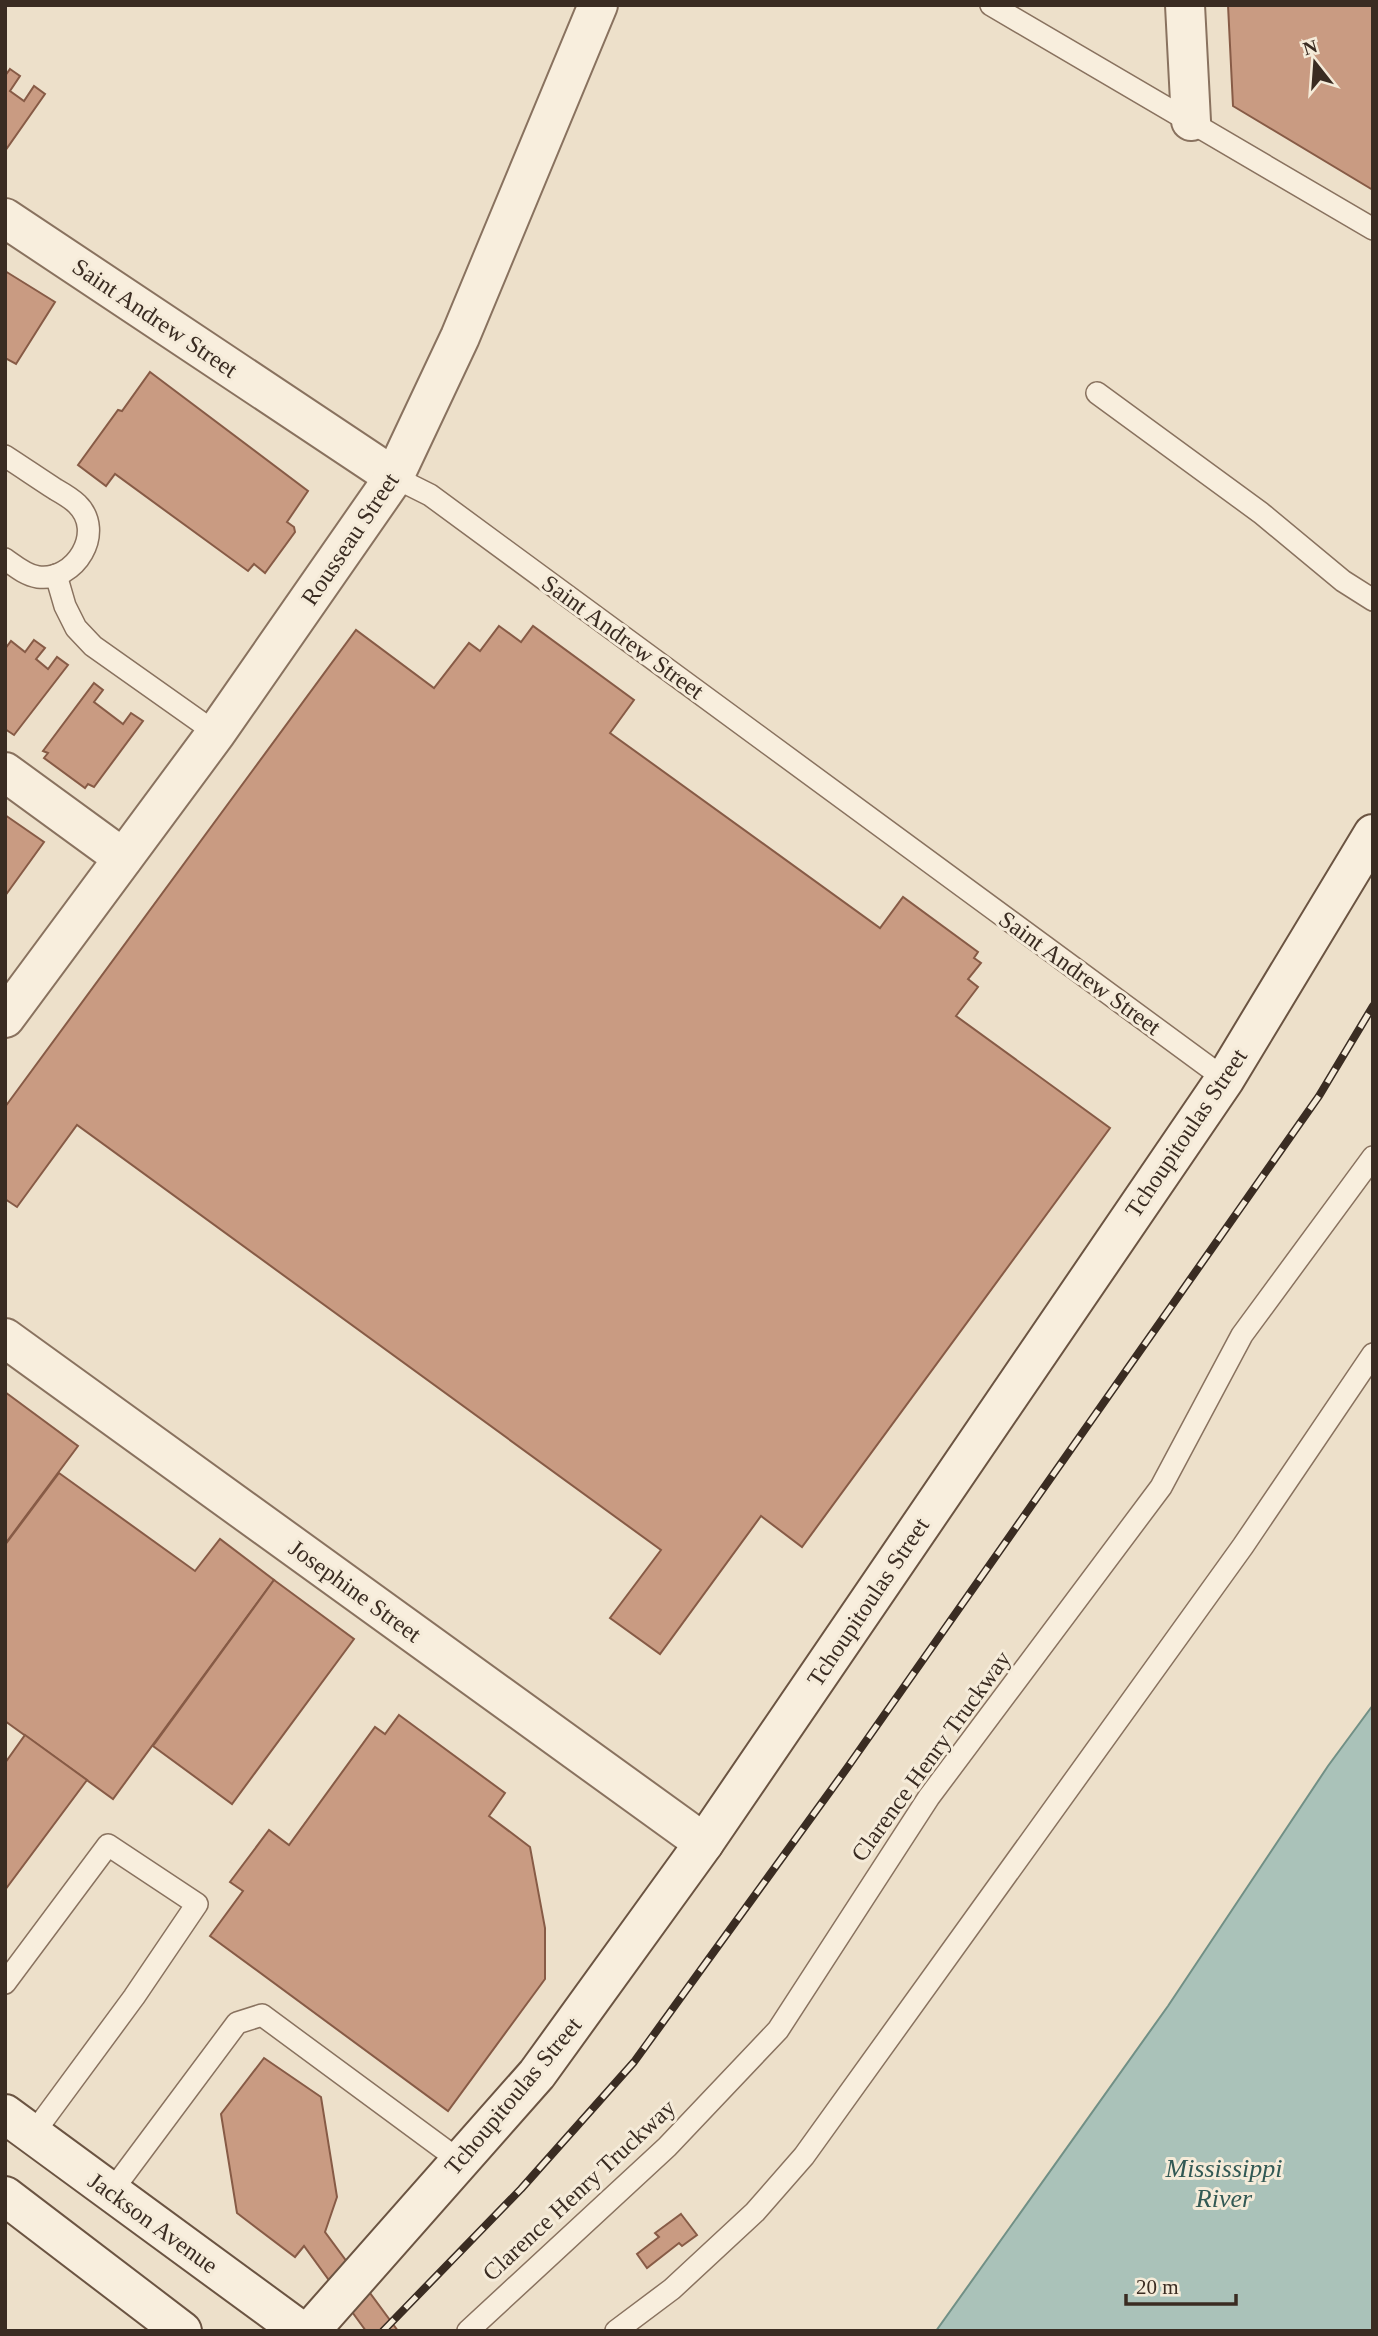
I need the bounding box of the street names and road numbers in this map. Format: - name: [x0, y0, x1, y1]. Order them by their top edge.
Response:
- street label: Saint Andrew Street: [68, 253, 243, 383]
- street label: Rousseau Street: [296, 468, 404, 610]
- street label: Saint Andrew Street: [537, 570, 709, 705]
- street label: Saint Andrew Street: [994, 906, 1166, 1041]
- street label: Tchoupitoulas Street: [1120, 1044, 1252, 1222]
- street label: Tchoupitoulas Street: [802, 1513, 934, 1691]
- street label: Josephine Street: [284, 1534, 426, 1648]
- street label: Clarence Henry Truckway: [846, 1646, 1016, 1866]
- street label: Tchoupitoulas Street: [440, 2012, 587, 2180]
- street label: Clarence Henry Truckway: [478, 2094, 680, 2286]
- street label: Jackson Avenue: [83, 2167, 223, 2279]

